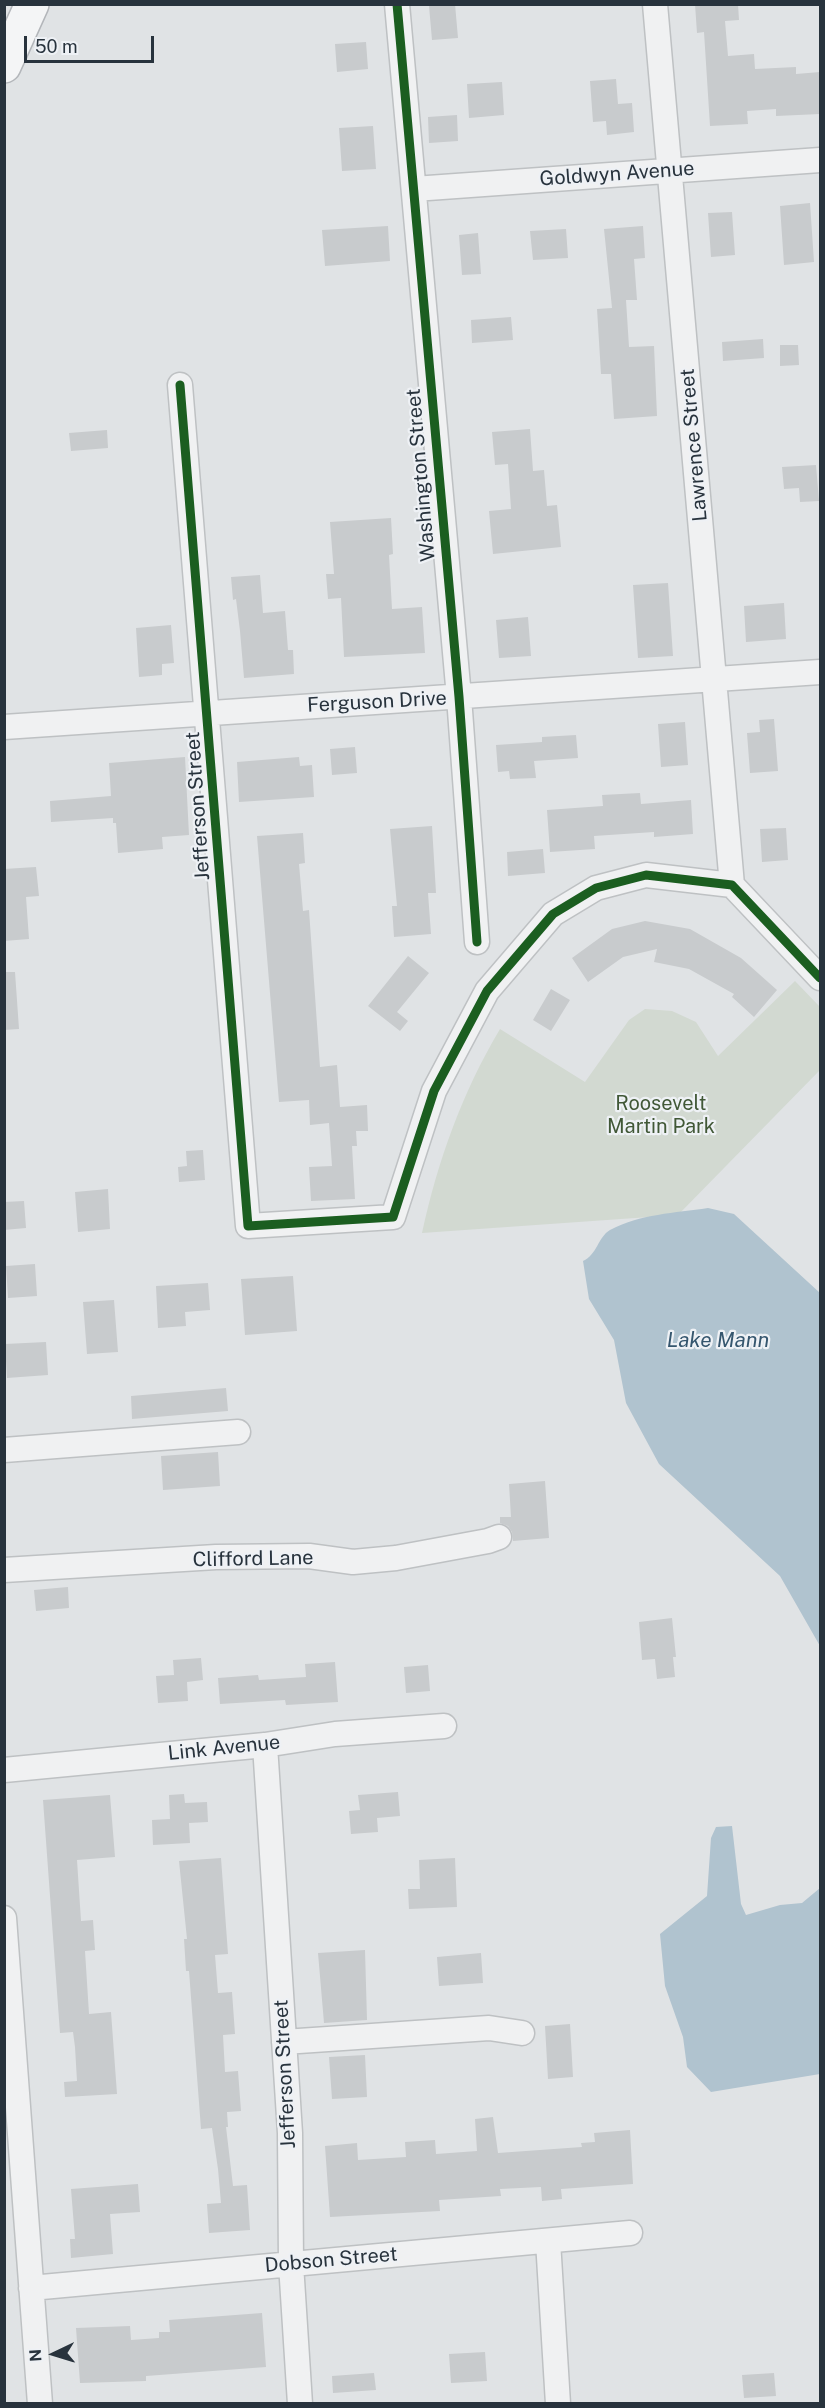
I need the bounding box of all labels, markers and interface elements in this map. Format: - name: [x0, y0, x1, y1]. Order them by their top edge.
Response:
- scale bar: [27, 24, 158, 62]
- text: 50 m: [35, 36, 78, 57]
- street label: Goldwyn Avenue: [539, 157, 695, 191]
- street label: Lawrence Street: [675, 368, 713, 522]
- street label: Washington Street: [401, 387, 441, 563]
- street label: Ferguson Drive: [307, 686, 447, 718]
- street label: Jefferson Street: [181, 731, 215, 881]
- park label: Roosevelt Martin Park: [607, 1092, 715, 1139]
- water label: Lake Mann: [667, 1328, 769, 1354]
- street label: Clifford Lane: [192, 1546, 314, 1572]
- street label: Link Avenue: [167, 1730, 281, 1766]
- street label: Jefferson Street: [269, 1999, 301, 2149]
- street label: Dobson Street: [264, 2242, 398, 2278]
- north arrow: [24, 2324, 84, 2384]
- text: N: [26, 2348, 45, 2362]

